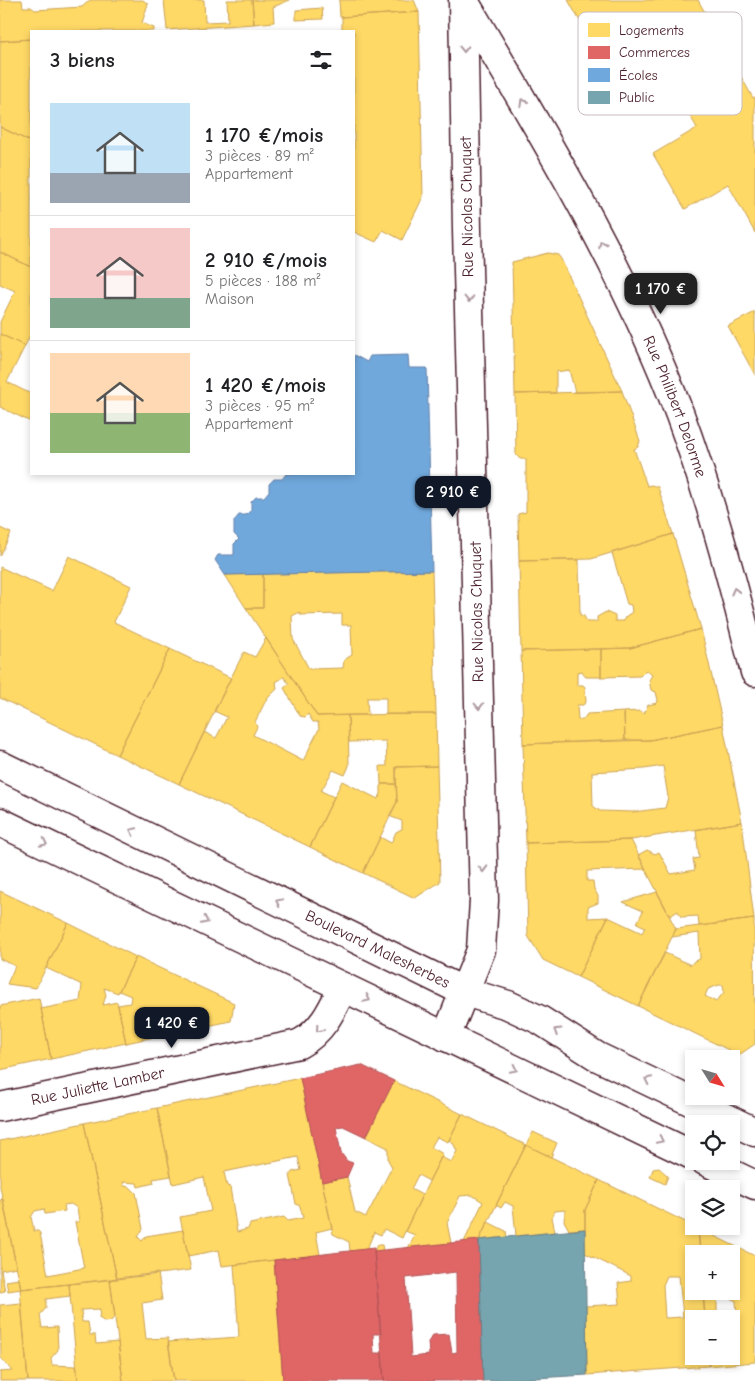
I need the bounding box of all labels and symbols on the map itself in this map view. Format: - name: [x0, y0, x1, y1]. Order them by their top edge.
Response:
- legend: [578, 12, 742, 115]
- text: Logements: [619, 22, 684, 39]
- text: Commerces: [619, 44, 690, 61]
- one-way arrow: [459, 45, 469, 53]
- text: Écoles: [619, 67, 658, 84]
- text: Public: [619, 89, 655, 106]
- one-way arrow: [520, 98, 530, 107]
- street label: Rue Nicolas Chuquet: [457, 136, 477, 278]
- one-way arrow: [598, 240, 608, 249]
- pin: 1 170 €: [615, 272, 707, 315]
- one-way arrow: [463, 295, 474, 303]
- street label: Rue Philibert Delorme: [639, 333, 710, 480]
- pin: 2 910 €: [407, 476, 499, 518]
- street label: Rue Nicolas Chuquet: [467, 541, 487, 683]
- one-way arrow: [730, 586, 741, 595]
- one-way arrow: [474, 702, 484, 710]
- one-way arrow: [129, 827, 138, 837]
- one-way arrow: [39, 837, 48, 847]
- one-way arrow: [478, 865, 489, 873]
- one-way arrow: [275, 898, 284, 908]
- street label: Boulevard Malesherbes: [302, 906, 453, 992]
- one-way arrow: [200, 915, 209, 925]
- one-way arrow: [362, 993, 371, 1003]
- pin: 1 420 €: [126, 1006, 218, 1049]
- one-way arrow: [316, 1023, 324, 1032]
- one-way arrow: [554, 1027, 563, 1037]
- north arrow: [685, 1050, 740, 1105]
- street label: Rue Juliette Lamber: [29, 1063, 167, 1109]
- one-way arrow: [509, 1063, 518, 1074]
- one-way arrow: [644, 1076, 653, 1087]
- one-way arrow: [655, 1134, 664, 1144]

